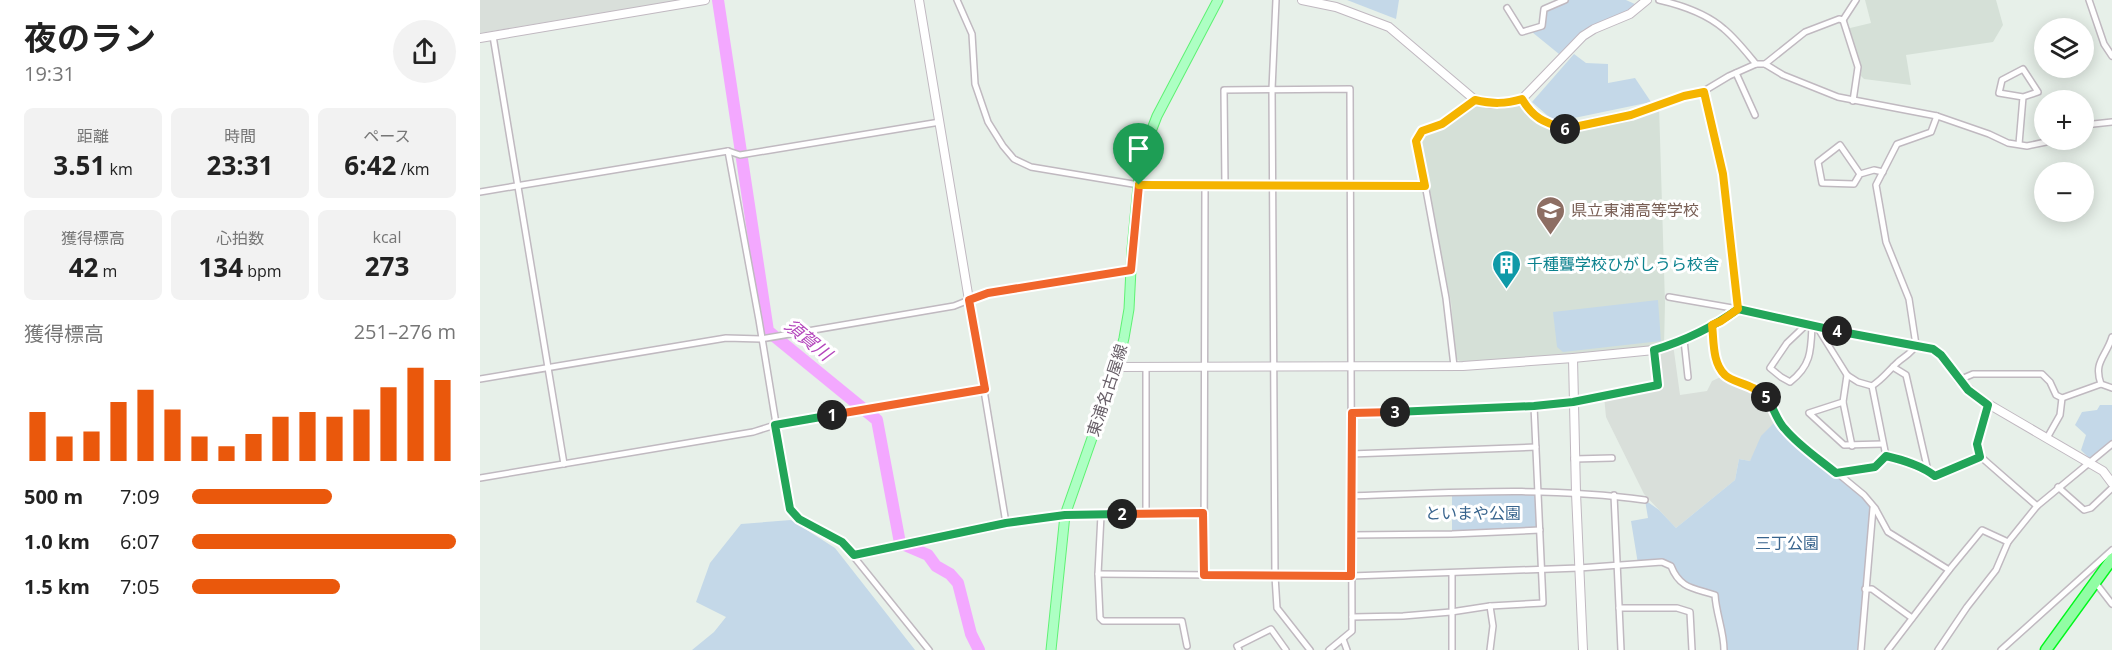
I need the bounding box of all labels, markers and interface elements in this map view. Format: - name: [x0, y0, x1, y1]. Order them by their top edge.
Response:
- text: 夜のラン: [24, 15, 156, 60]
- map controls: [2034, 18, 2094, 222]
- button: layers: [2034, 18, 2094, 78]
- button: share: [393, 20, 456, 83]
- text: 19:31: [24, 60, 75, 87]
- button: +: [2034, 90, 2094, 150]
- pin: 6: [1550, 114, 1580, 144]
- text: 6: [1560, 118, 1570, 140]
- pin: [1113, 123, 1164, 185]
- text: 距離: [77, 125, 109, 147]
- text: 時間: [224, 125, 256, 147]
- text: ペース: [363, 125, 411, 147]
- icon: arrive: [1122, 132, 1155, 165]
- text: 3.51: [53, 147, 105, 183]
- text: 23:31: [207, 147, 273, 183]
- text: 6:42: [344, 147, 396, 183]
- text: km: [105, 158, 133, 180]
- text: /km: [396, 158, 430, 180]
- button: −: [2034, 162, 2094, 222]
- school or university icon: 県立東浦高等学校: [1534, 194, 1566, 236]
- place label: 県立東浦高等学校: [1571, 199, 1699, 221]
- text: kcal: [373, 226, 402, 248]
- text: 獲得標高: [61, 227, 125, 249]
- text: 心拍数: [216, 227, 264, 249]
- text: 273: [365, 248, 409, 284]
- building icon: 千種聾学校ひがしうら校舎: [1490, 248, 1522, 290]
- text: 42: [69, 249, 98, 285]
- text: 134: [198, 249, 243, 285]
- place label: 千種聾学校ひがしうら校舎: [1527, 253, 1719, 275]
- text: m: [98, 260, 117, 282]
- text: bpm: [243, 260, 282, 282]
- water label: 須賀川: [780, 313, 839, 367]
- pin: 4: [1822, 316, 1852, 346]
- text: 251–276 m: [354, 318, 456, 345]
- text: 獲得標高: [24, 320, 104, 347]
- text: 4: [1832, 320, 1842, 342]
- street label: 東浦名古屋線: [1082, 341, 1132, 439]
- pin: 5: [1751, 382, 1781, 412]
- text: 5: [1761, 386, 1771, 408]
- pin: 3: [1380, 397, 1410, 427]
- pin: 1: [817, 400, 847, 430]
- text: 3: [1390, 401, 1400, 423]
- text: 1: [827, 404, 837, 426]
- text: 500 m: [24, 483, 83, 510]
- text: 7:09: [120, 483, 160, 510]
- pin: 2: [1107, 499, 1137, 529]
- park label: といまや公園: [1425, 502, 1521, 524]
- text: 2: [1117, 503, 1127, 525]
- text: 1.0 km: [24, 528, 90, 555]
- text: 6:07: [120, 528, 160, 555]
- park label: 三丁公園: [1755, 532, 1819, 554]
- text: 1.5 km: [24, 573, 90, 600]
- text: 7:05: [120, 573, 160, 600]

